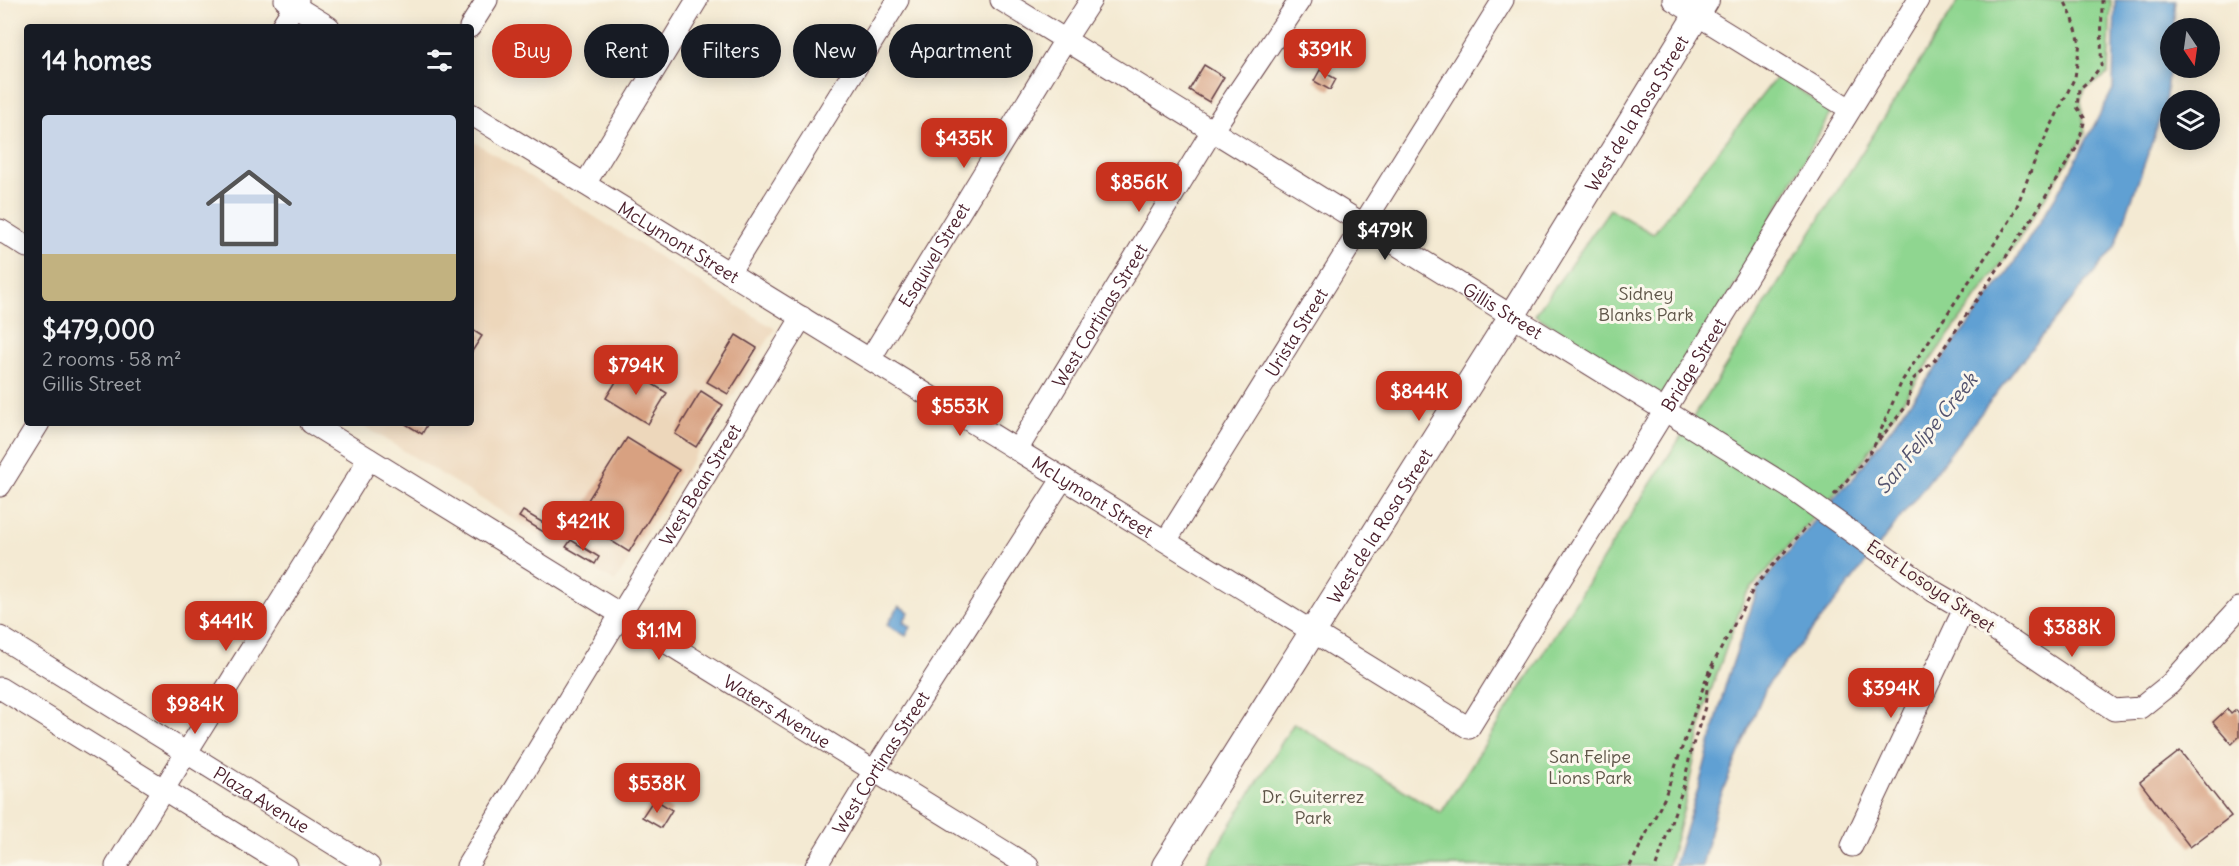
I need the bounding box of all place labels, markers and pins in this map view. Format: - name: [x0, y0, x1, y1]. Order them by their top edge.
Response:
- pin: $391K: [1283, 29, 1367, 80]
- pin: $435K: [922, 118, 1006, 169]
- pin: $856K: [1097, 162, 1181, 213]
- pin: $479K: [1343, 210, 1427, 261]
- pin: $794K: [594, 345, 678, 396]
- pin: $844K: [1377, 371, 1461, 422]
- pin: $553K: [918, 386, 1002, 437]
- pin: $421K: [541, 501, 625, 552]
- pin: $441K: [184, 601, 268, 652]
- pin: $388K: [2030, 607, 2114, 658]
- pin: $1.1M: [617, 610, 701, 661]
- pin: $394K: [1849, 668, 1933, 719]
- pin: $984K: [153, 684, 237, 735]
- pin: $538K: [615, 763, 699, 814]

